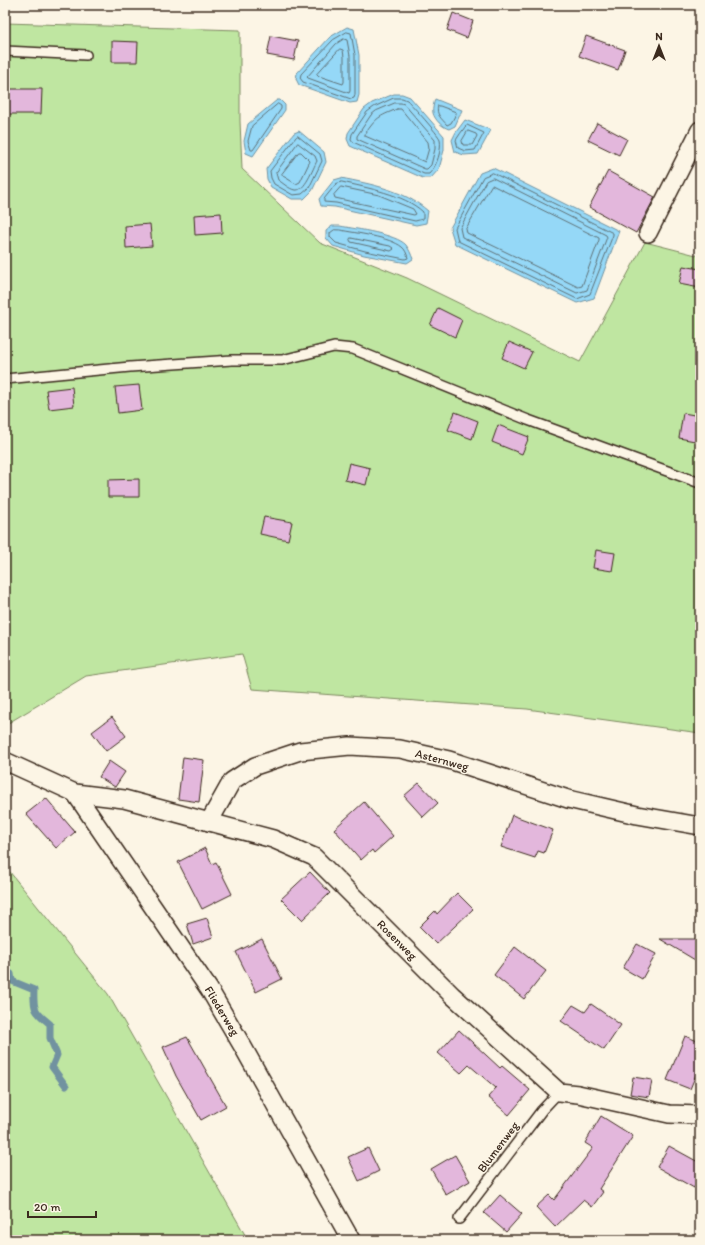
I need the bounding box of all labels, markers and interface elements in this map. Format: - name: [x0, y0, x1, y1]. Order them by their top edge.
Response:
- north arrow: [639, 26, 679, 66]
- text: N: [655, 30, 663, 43]
- street label: Asternweg: [414, 746, 471, 774]
- street label: Rosenweg: [374, 917, 421, 964]
- street label: Fliederweg: [202, 984, 243, 1039]
- street label: Blumenweg: [474, 1118, 522, 1175]
- scale bar: [28, 1193, 96, 1219]
- text: 20 m: [34, 1200, 61, 1214]

